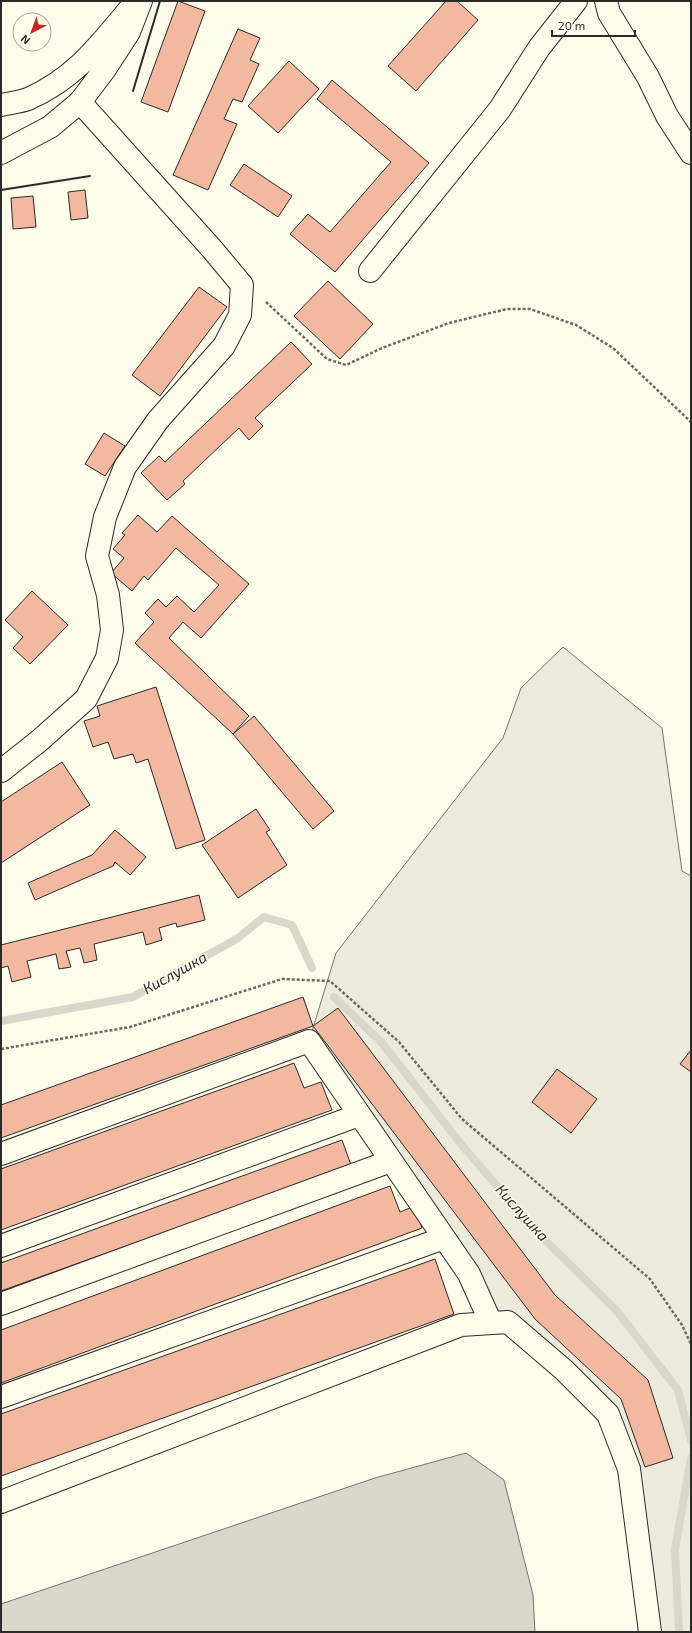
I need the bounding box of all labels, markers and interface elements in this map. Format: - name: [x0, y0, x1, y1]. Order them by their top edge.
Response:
- north arrow: [12, 12, 52, 52]
- scale bar: [552, 12, 635, 38]
- text: 20 m: [558, 18, 585, 32]
- text: N: [18, 32, 32, 47]
- water label: Кислушка: [139, 947, 210, 997]
- water label: Кислушка: [492, 1180, 553, 1245]

